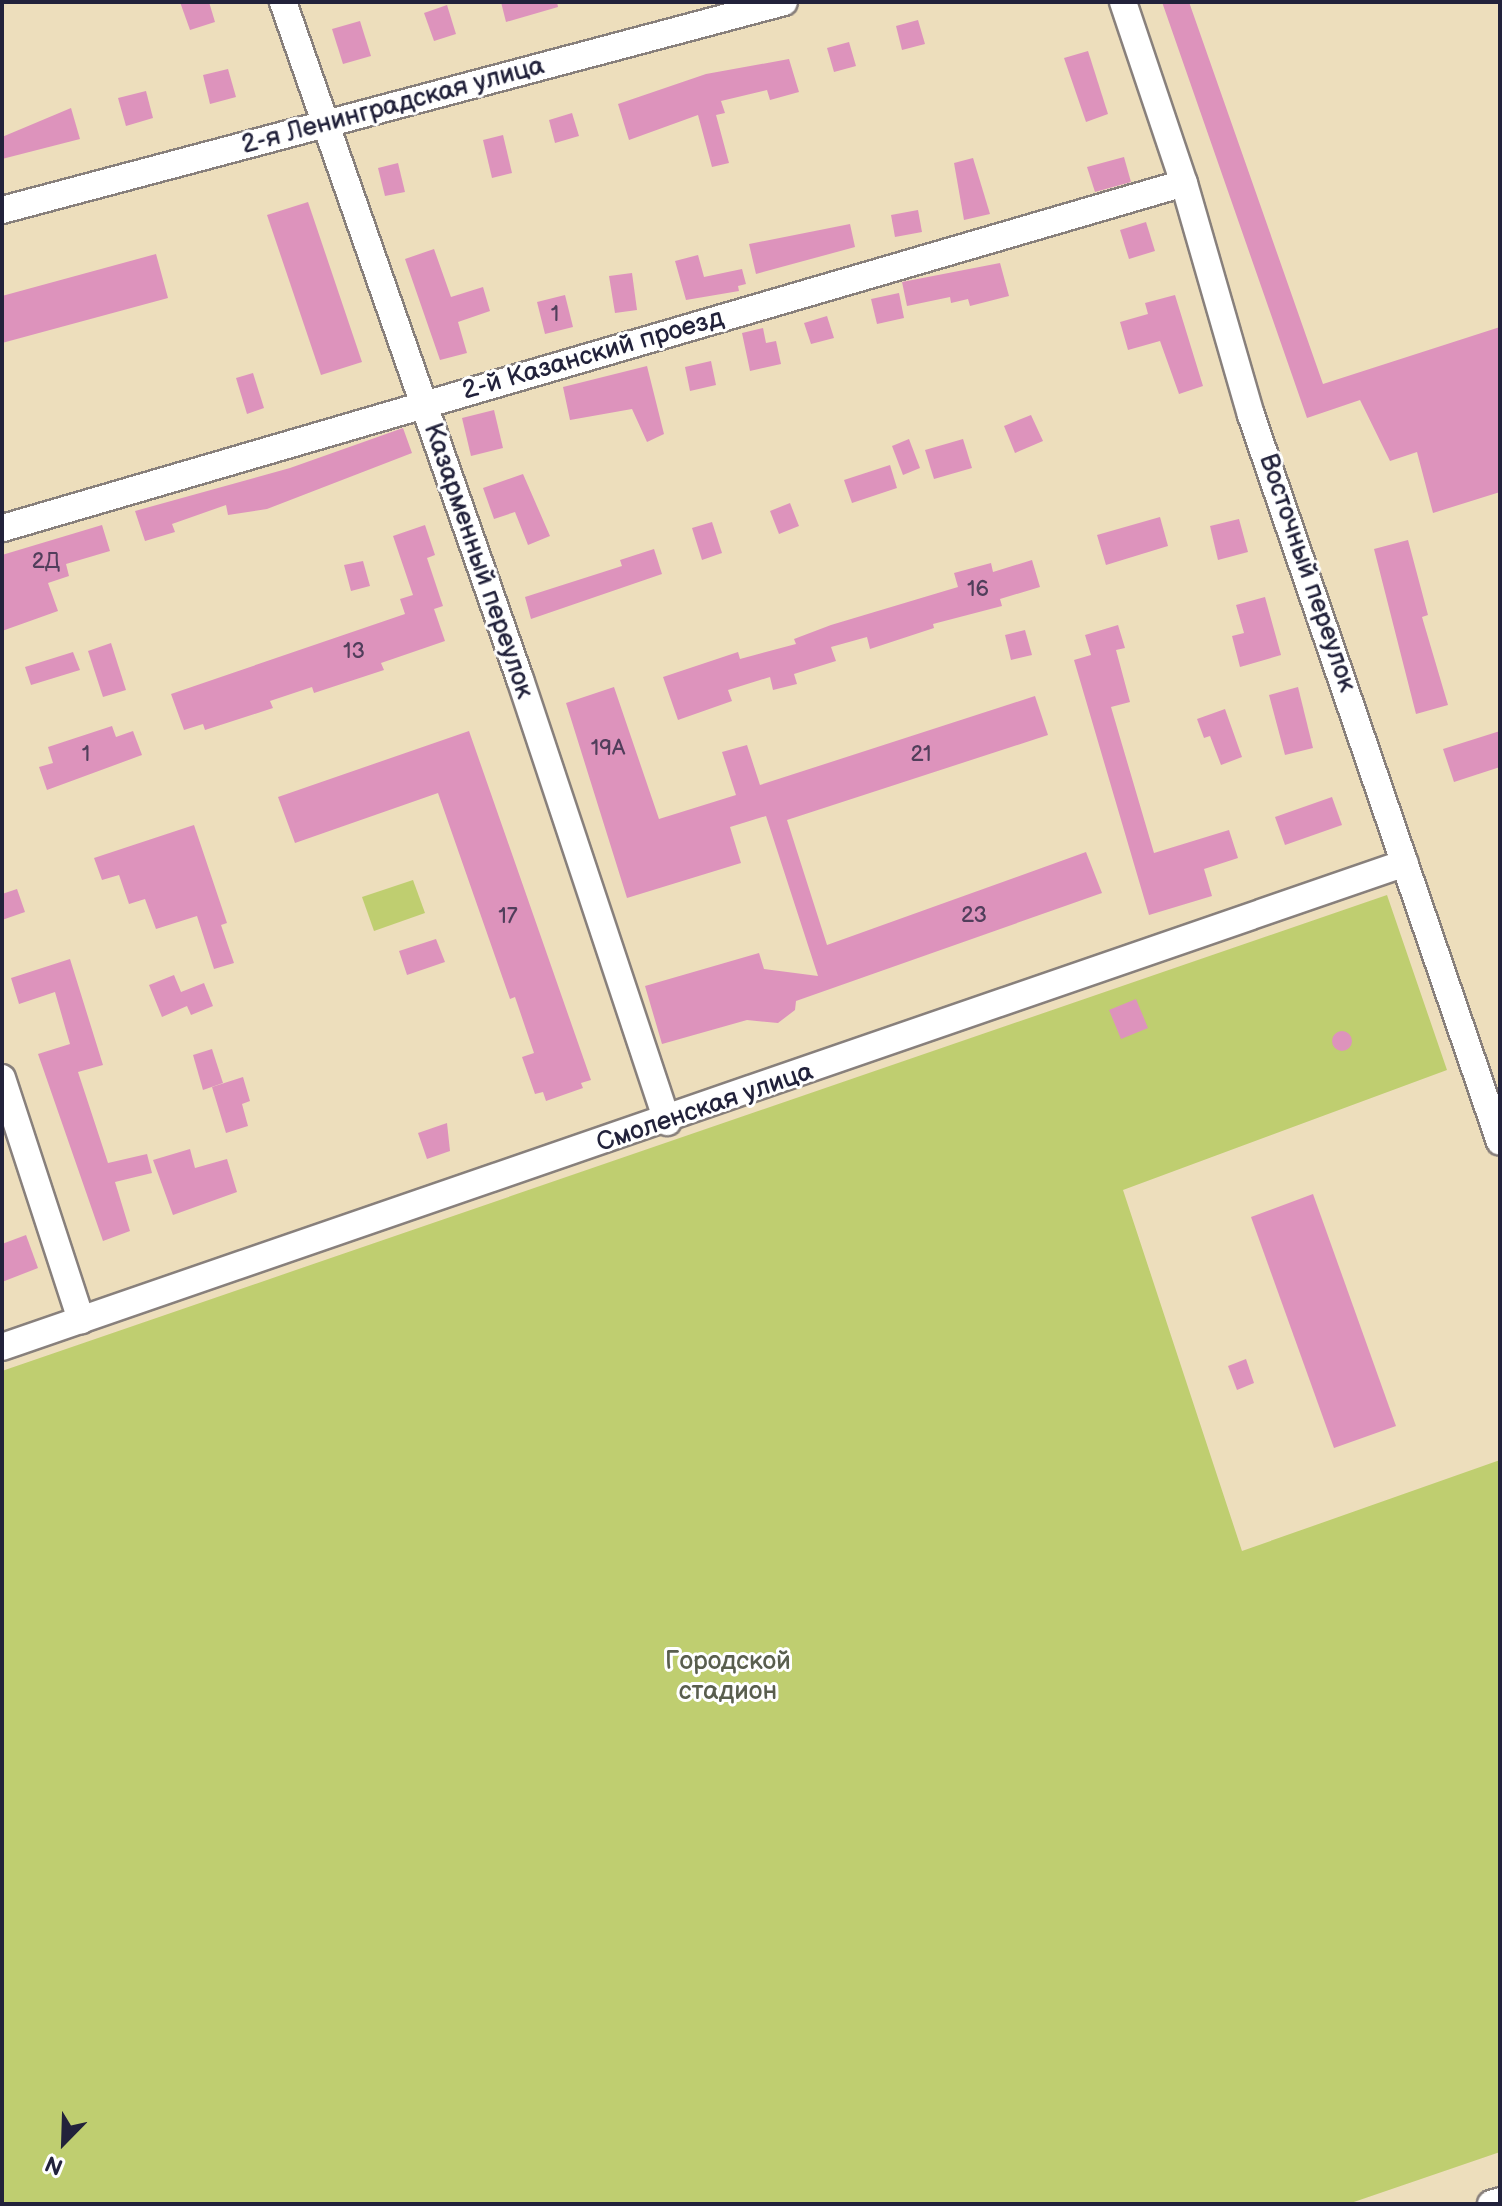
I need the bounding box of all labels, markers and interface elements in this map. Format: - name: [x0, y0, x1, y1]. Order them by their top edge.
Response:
- street label: 2-я Ленинградская улица: [238, 51, 548, 161]
- house number: 1: [551, 302, 559, 328]
- street label: 2-й Казанский проезд: [459, 303, 727, 407]
- street label: Казарменный переулок: [416, 419, 540, 703]
- street label: Восточный переулок: [1252, 450, 1362, 696]
- house number: 2Д: [32, 549, 60, 575]
- house number: 16: [967, 577, 989, 603]
- house number: 13: [343, 639, 365, 665]
- house number: 19А: [591, 736, 625, 762]
- house number: 1: [82, 742, 90, 768]
- house number: 21: [910, 742, 932, 768]
- house number: 23: [961, 903, 987, 929]
- house number: 17: [498, 904, 518, 930]
- street label: Смоленская улица: [593, 1056, 817, 1160]
- park label: Городской стадион: [665, 1646, 791, 1708]
- north arrow: [24, 2102, 104, 2182]
- text: N: [42, 2149, 67, 2180]

